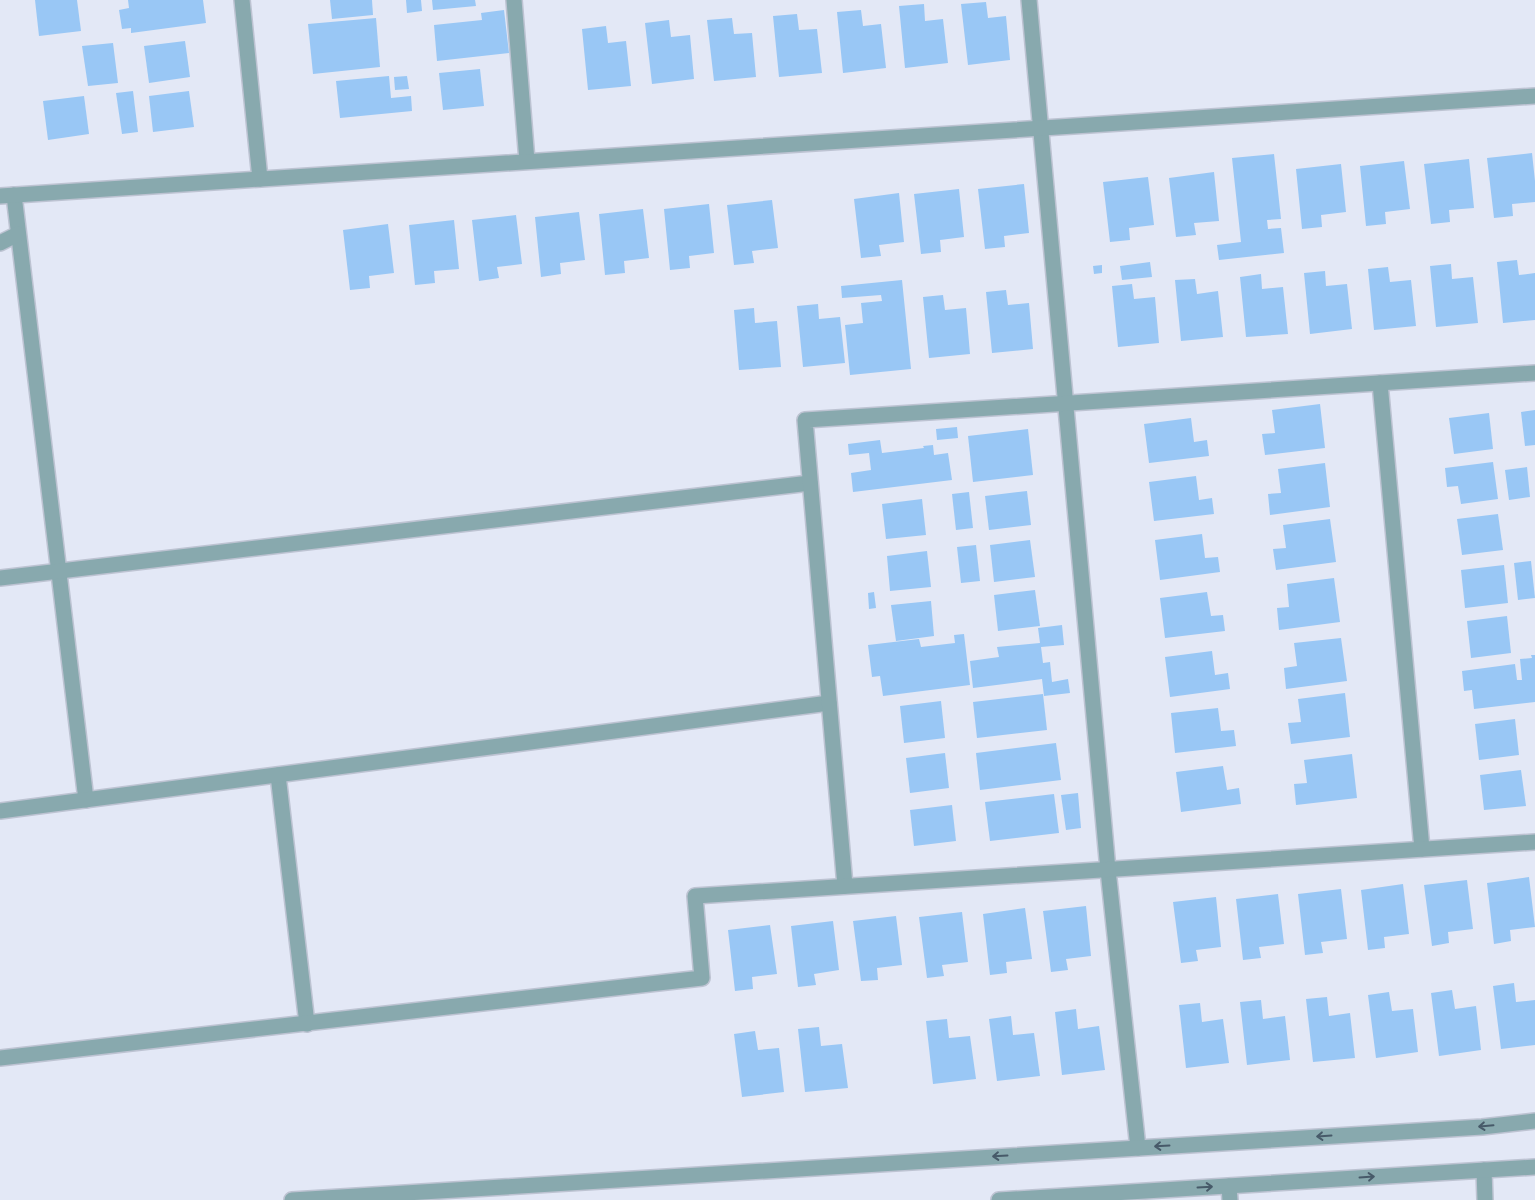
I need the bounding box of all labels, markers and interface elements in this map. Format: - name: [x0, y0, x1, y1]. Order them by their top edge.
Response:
- one-way arrow: [1479, 1121, 1495, 1131]
- one-way arrow: [1317, 1132, 1333, 1141]
- one-way arrow: [1154, 1142, 1170, 1151]
- one-way arrow: [992, 1152, 1008, 1161]
- one-way arrow: [1359, 1173, 1375, 1182]
- one-way arrow: [1196, 1183, 1212, 1192]

